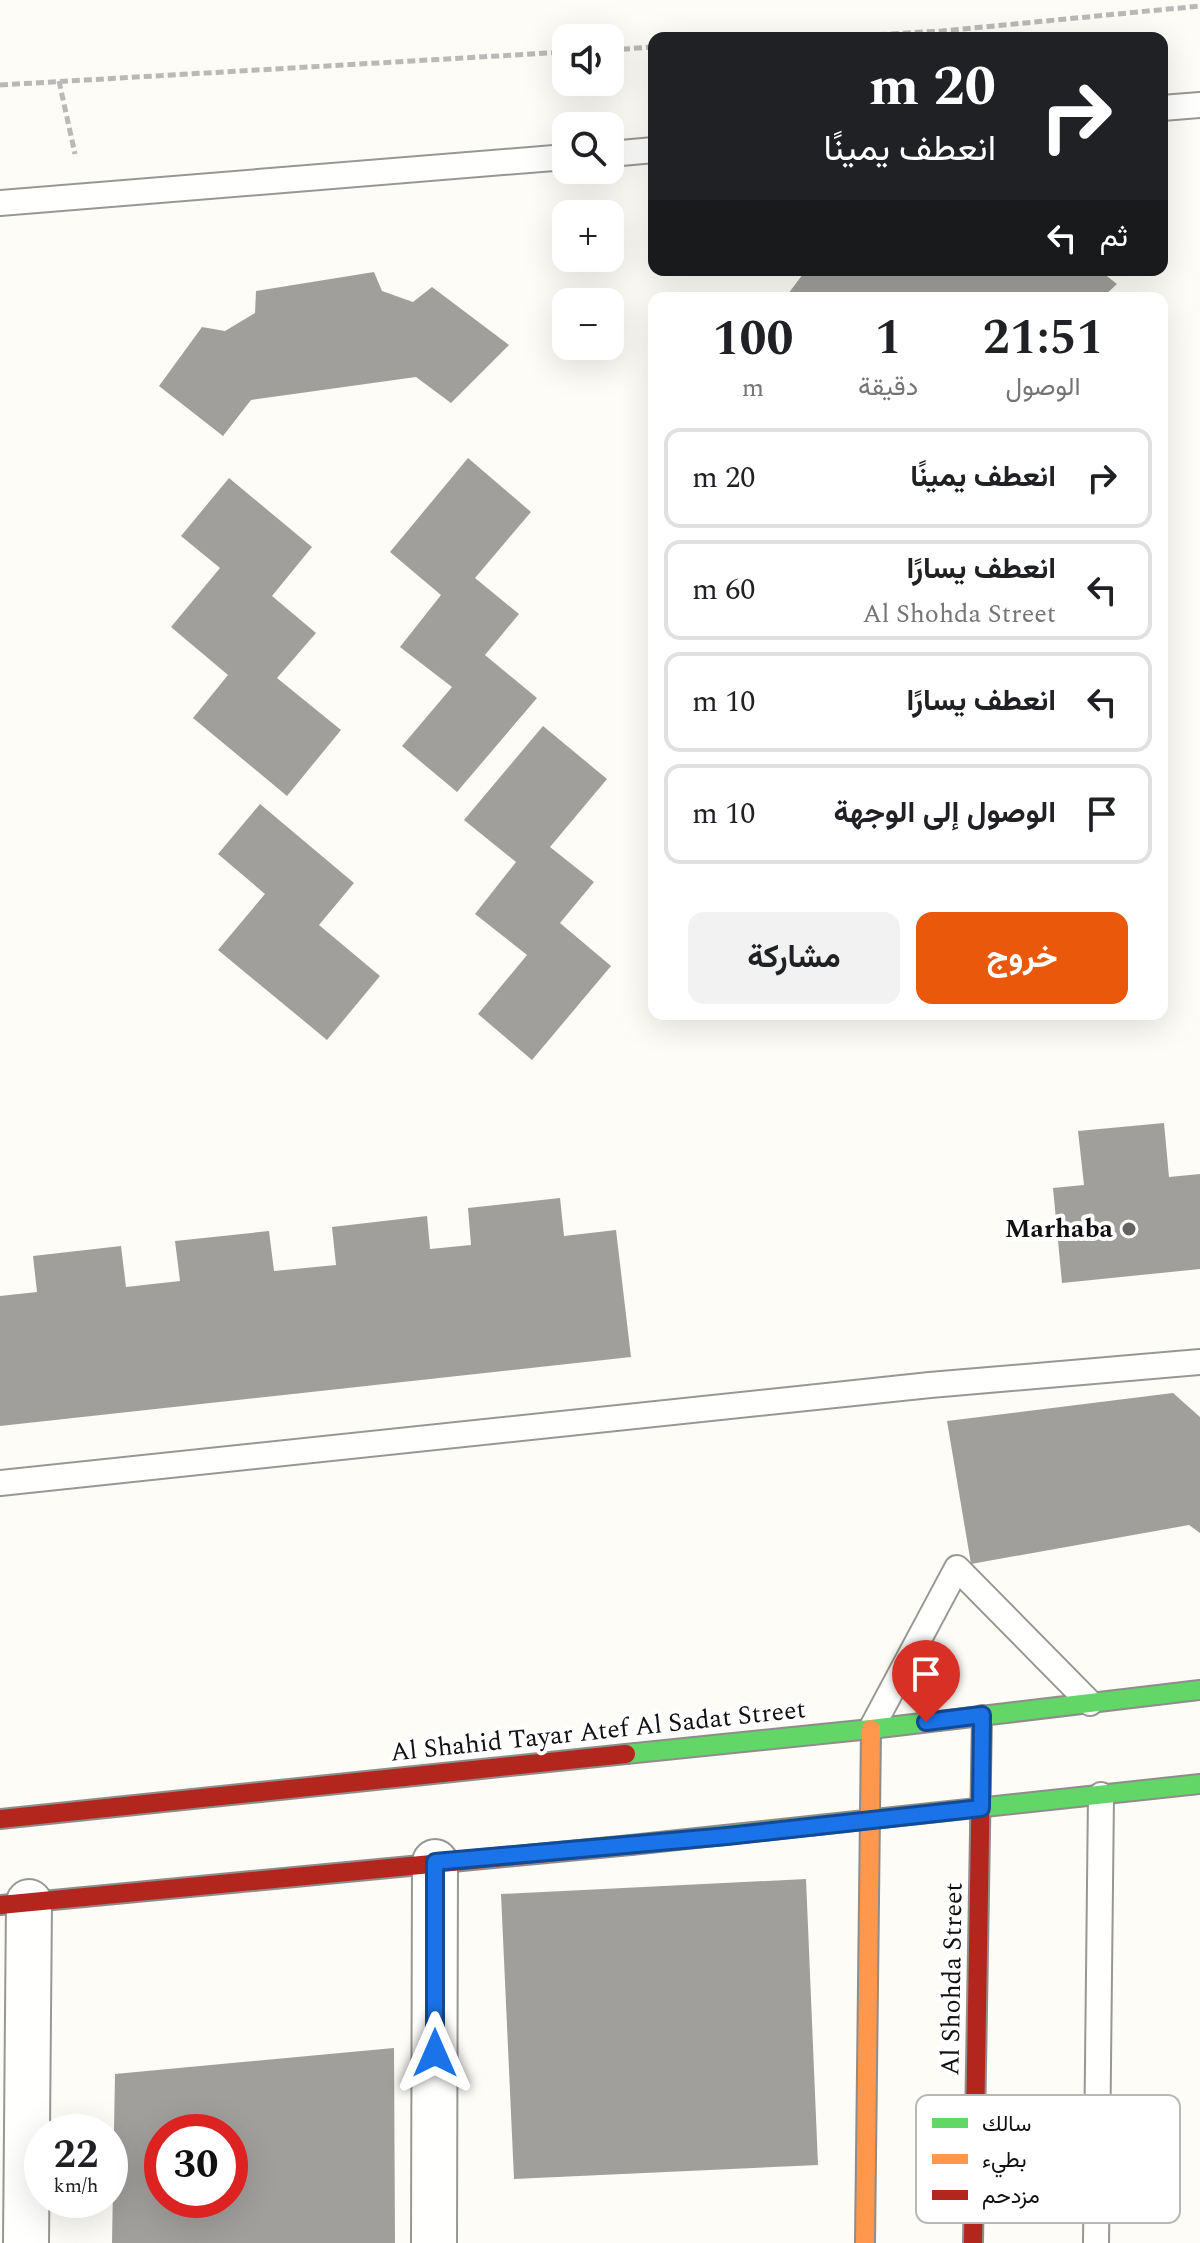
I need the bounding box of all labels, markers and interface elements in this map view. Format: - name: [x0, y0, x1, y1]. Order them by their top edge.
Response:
- map controls: [552, 24, 624, 360]
- button: sound: [552, 24, 624, 96]
- text: 20 m: [869, 45, 996, 130]
- icon: right: [1024, 64, 1128, 168]
- button: search: [552, 112, 624, 184]
- text: انعطف يمينًا: [824, 122, 996, 177]
- button: +: [552, 200, 624, 272]
- text: ثم: [1100, 214, 1128, 260]
- icon: left: [1040, 216, 1084, 260]
- button: −: [552, 288, 624, 360]
- text: 1: [875, 302, 902, 375]
- text: 21:51: [983, 302, 1103, 375]
- text: 100: [713, 303, 793, 376]
- text: دقيقة: [858, 367, 918, 407]
- text: الوصول: [1006, 367, 1081, 407]
- text: m: [742, 368, 764, 408]
- text: انعطف يمينًا: [910, 454, 1056, 500]
- text: 20 m: [692, 455, 755, 501]
- icon: right: [1080, 456, 1124, 500]
- text: انعطف يسارًا: [907, 546, 1056, 592]
- text: 60 m: [692, 567, 755, 613]
- icon: left: [1080, 568, 1124, 612]
- text: Al Shohda Street: [863, 594, 1056, 634]
- text: انعطف يسارًا: [907, 678, 1056, 724]
- text: 10 m: [692, 679, 755, 725]
- icon: left: [1080, 680, 1124, 724]
- text: الوصول إلى الوجهة: [834, 790, 1056, 836]
- text: 10 m: [692, 791, 755, 837]
- icon: arrive: [1080, 792, 1124, 836]
- button: مشاركة: [688, 912, 900, 1004]
- button: خروج: [916, 912, 1128, 1004]
- place label: Marhaba: [1005, 1209, 1114, 1249]
- marker: Marhaba: [1120, 1220, 1138, 1238]
- pin: [892, 1640, 960, 1722]
- icon: arrive: [904, 1652, 948, 1696]
- street label: Al Shahid Tayar Atef Al Sadat Street: [388, 1689, 808, 1773]
- street label: Al Shohda Street: [930, 1882, 974, 2076]
- position arrow: [393, 2011, 477, 2095]
- legend: [916, 2095, 1180, 2223]
- text: سالك: [982, 2108, 1031, 2141]
- speed limit sign: 30: [144, 2114, 248, 2218]
- text: 22: [54, 2125, 98, 2186]
- text: بطيء: [982, 2144, 1027, 2178]
- text: km/h: [54, 2171, 99, 2201]
- text: مزدحم: [982, 2180, 1040, 2213]

